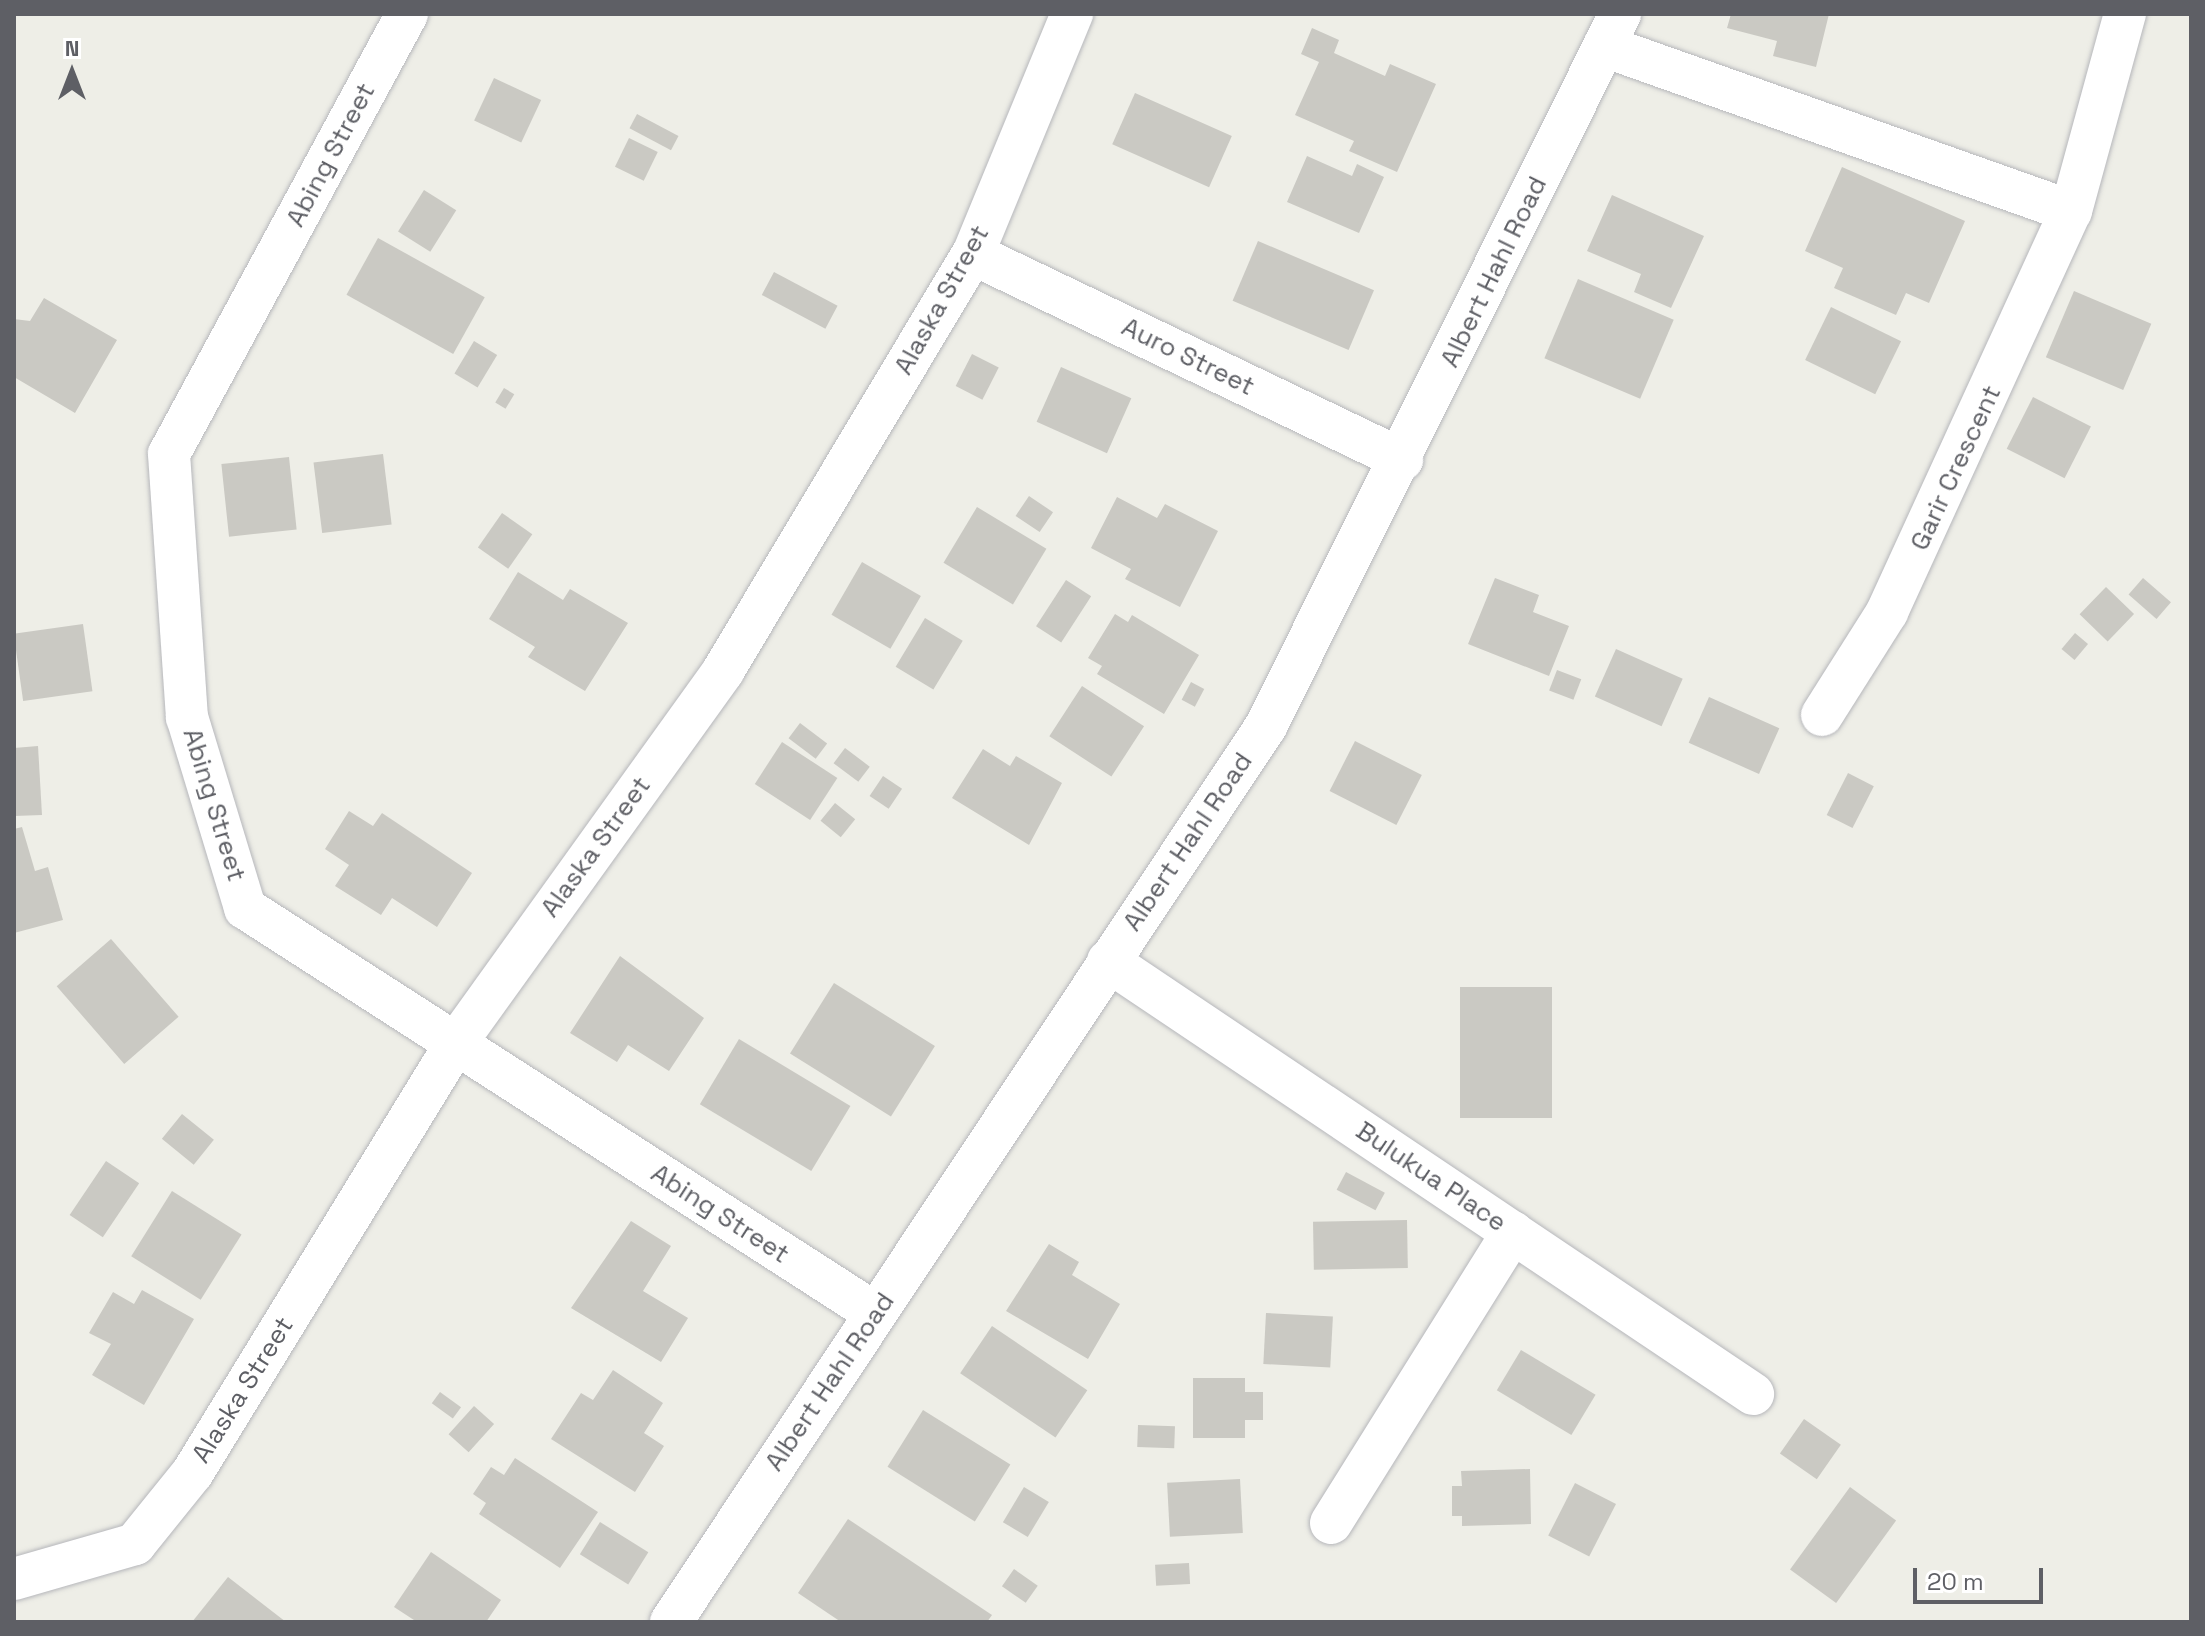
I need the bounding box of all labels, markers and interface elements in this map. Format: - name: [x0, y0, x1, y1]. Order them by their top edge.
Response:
- north arrow: [32, 32, 112, 112]
- text: N: [65, 34, 79, 62]
- street label: Abing Street: [280, 78, 382, 232]
- street label: Albert Hahl Road: [1434, 172, 1554, 372]
- street label: Alaska Street: [888, 220, 996, 380]
- street label: Auro Street: [1117, 311, 1259, 403]
- street label: Garir Crescent: [1904, 381, 2008, 555]
- street label: Abing Street: [176, 725, 252, 885]
- street label: Albert Hahl Road: [1117, 747, 1259, 937]
- street label: Alaska Street: [535, 771, 657, 923]
- street label: Bulukua Place: [1350, 1115, 1512, 1239]
- street label: Abing Street: [645, 1158, 795, 1270]
- street label: Albert Hahl Road: [759, 1287, 901, 1477]
- street label: Alaska Street: [186, 1311, 300, 1469]
- scale bar: [1917, 1552, 2047, 1602]
- text: 20 m: [1927, 1566, 1984, 1597]

